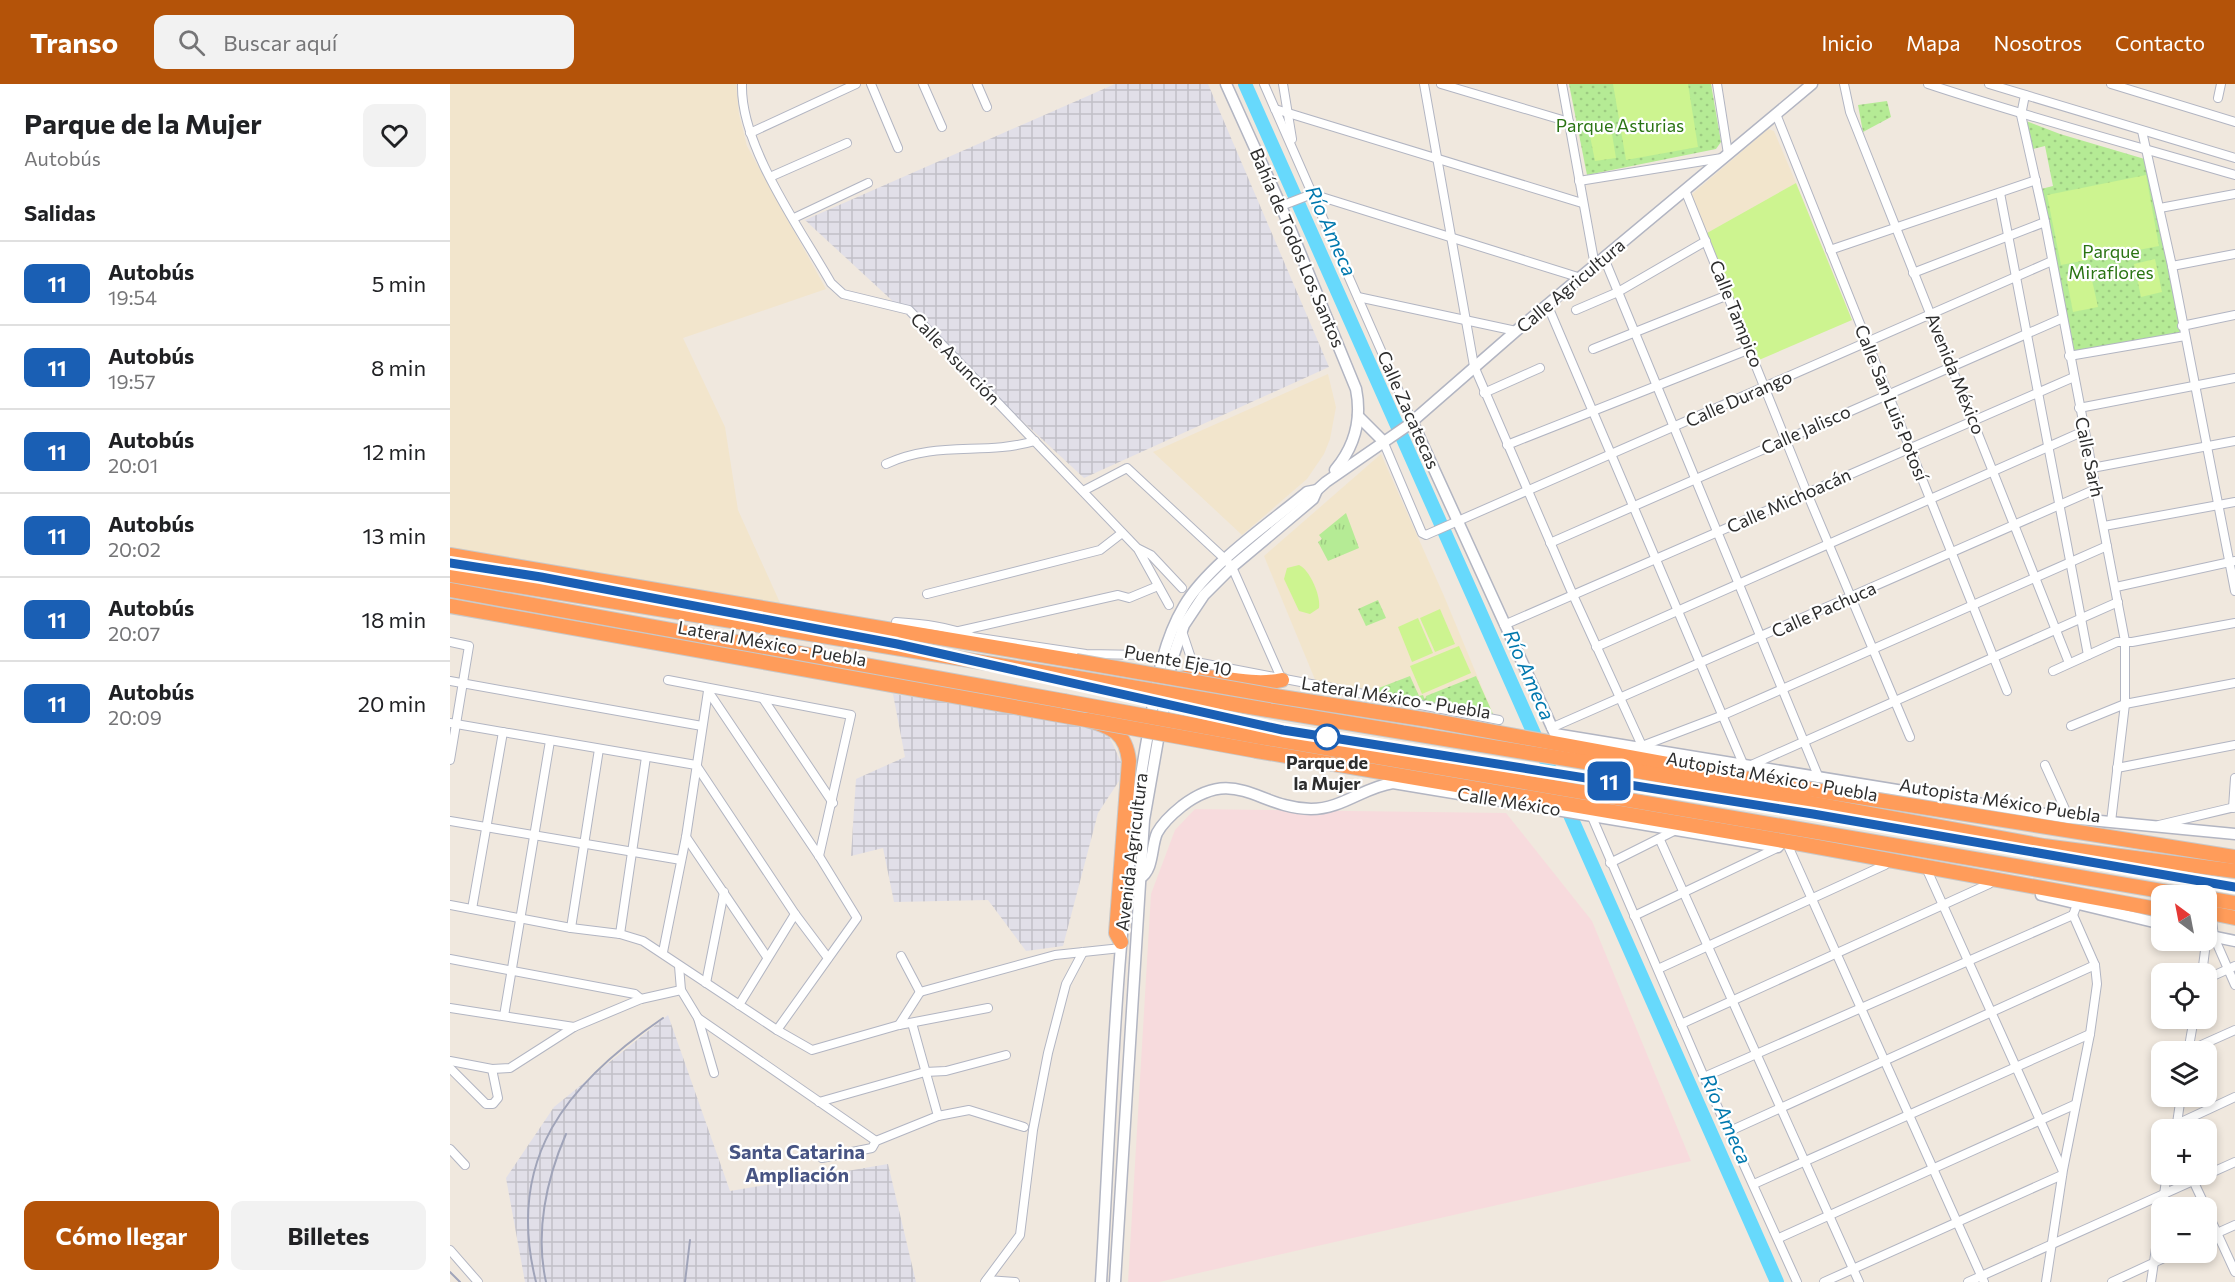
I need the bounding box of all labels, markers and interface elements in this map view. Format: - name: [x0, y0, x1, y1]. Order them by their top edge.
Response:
- search box: [154, 15, 574, 69]
- text: Transo: [30, 25, 118, 59]
- icon: search: [175, 26, 208, 59]
- text: Buscar aquí: [223, 29, 338, 56]
- text: Inicio: [1821, 30, 1873, 55]
- text: Mapa: [1906, 30, 1960, 55]
- text: Nosotros: [1993, 30, 2082, 55]
- text: Contacto: [2115, 30, 2205, 55]
- button: heart: [363, 104, 426, 167]
- text: Parque de la Mujer: [24, 106, 262, 140]
- park label: Parque Asturias: [1556, 114, 1684, 136]
- street label: Bahía de Todos Los Santos: [1246, 145, 1350, 351]
- text: Autobús: [24, 146, 101, 170]
- water label: Río Ameca: [1301, 182, 1363, 280]
- text: Salidas: [24, 199, 96, 226]
- street label: Calle Agricultura: [1512, 233, 1629, 337]
- park label: Parque Miraflores: [2068, 240, 2154, 283]
- street label: Calle Tampico: [1705, 257, 1768, 371]
- text: Autobús: [108, 258, 194, 285]
- text: 5 min: [372, 270, 426, 297]
- text: 11: [47, 271, 67, 296]
- text: 19:54: [108, 285, 157, 309]
- street label: Calle Asunción: [906, 308, 1005, 409]
- street label: Avenida México: [1922, 310, 1990, 437]
- street label: Calle San Luis Potosí: [1851, 321, 1934, 485]
- text: Autobús: [108, 342, 194, 369]
- street label: Calle Zacatecas: [1373, 347, 1445, 472]
- text: 8 min: [371, 354, 426, 381]
- text: 11: [47, 355, 67, 380]
- street label: Calle Durango: [1682, 365, 1795, 431]
- text: 19:57: [108, 369, 155, 393]
- street label: Calle Jalisco: [1757, 400, 1854, 459]
- street label: Calle Sarh: [2071, 415, 2109, 499]
- text: Autobús: [108, 426, 194, 453]
- text: 12 min: [363, 438, 426, 465]
- text: 11: [47, 439, 67, 464]
- text: 20:01: [108, 453, 158, 477]
- street label: Calle Michoacán: [1723, 463, 1854, 537]
- text: Autobús: [108, 510, 194, 537]
- text: 13 min: [362, 522, 426, 549]
- text: 11: [47, 523, 67, 548]
- text: 20:02: [108, 537, 161, 561]
- street label: Calle Pachuca: [1768, 576, 1879, 642]
- text: Autobús: [108, 594, 194, 621]
- text: 18 min: [362, 606, 426, 633]
- text: 11: [47, 607, 67, 632]
- street label: Lateral México - Puebla: [676, 616, 868, 670]
- text: 20:07: [108, 621, 160, 645]
- water label: Río Ameca: [1499, 626, 1561, 724]
- street label: Puente Eje 10: [1123, 640, 1234, 680]
- street label: Lateral México - Puebla: [1300, 671, 1492, 723]
- text: Autobús: [108, 678, 194, 705]
- text: 20 min: [358, 690, 426, 717]
- text: 11: [47, 691, 67, 716]
- text: 20:09: [108, 705, 162, 729]
- marker: Parque de la Mujer: [1314, 724, 1340, 750]
- street label: Autopista México - Puebla: [1665, 747, 1880, 805]
- place label: Parque de la Mujer: [1286, 751, 1368, 794]
- line badge: 11: [1582, 762, 1636, 800]
- text: 11: [1599, 769, 1619, 794]
- street label: Avenida Agricultura: [1110, 771, 1152, 932]
- street label: Autopista México Puebla: [1898, 773, 2102, 827]
- street label: Calle México: [1456, 782, 1562, 820]
- north arrow: [2151, 885, 2217, 951]
- map controls: [2151, 885, 2217, 1263]
- button: locate: [2151, 963, 2217, 1029]
- button: layers: [2151, 1041, 2217, 1107]
- water label: Río Ameca: [1696, 1070, 1758, 1168]
- button: +: [2151, 1119, 2217, 1185]
- district label: Santa Catarina Ampliación: [729, 1139, 865, 1186]
- button: −: [2151, 1197, 2217, 1263]
- button: Cómo llegar: [24, 1201, 219, 1270]
- button: Billetes: [231, 1201, 426, 1270]

